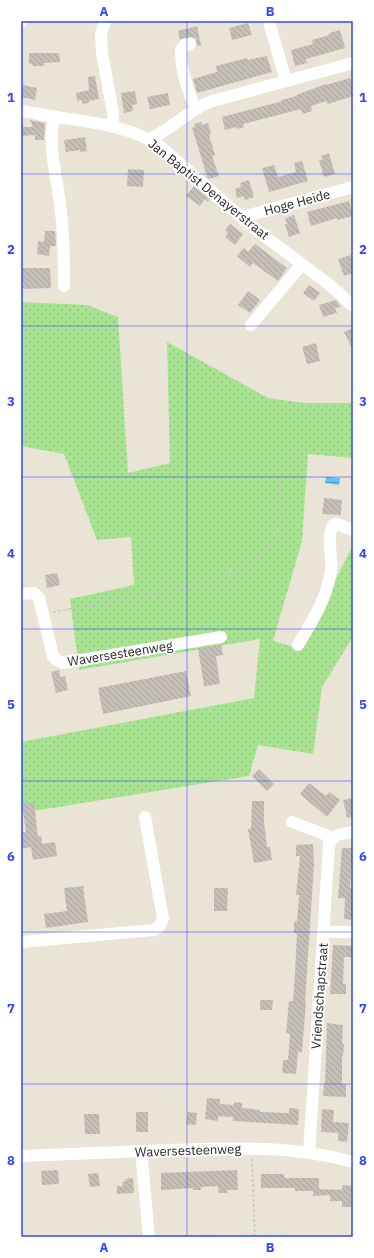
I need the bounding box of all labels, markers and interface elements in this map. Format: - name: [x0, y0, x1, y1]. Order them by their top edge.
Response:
- text: A: [100, 3, 109, 20]
- text: B: [266, 3, 275, 20]
- text: 1: [7, 89, 15, 106]
- text: 1: [359, 89, 367, 106]
- street label: Jan Baptist Denayerstraat: [145, 135, 273, 244]
- street label: Hoge Heide: [262, 186, 332, 219]
- text: 2: [7, 241, 15, 258]
- text: 2: [359, 241, 367, 258]
- text: 3: [7, 393, 15, 410]
- text: 3: [359, 393, 367, 410]
- text: 4: [7, 545, 15, 562]
- text: 4: [359, 545, 367, 562]
- street label: Waversesteenweg: [66, 637, 174, 670]
- text: 5: [7, 696, 15, 713]
- text: 5: [359, 696, 367, 713]
- text: 6: [7, 848, 15, 865]
- text: 6: [359, 848, 367, 865]
- street label: Vriendschapstraat: [307, 942, 332, 1050]
- text: 7: [7, 1000, 15, 1017]
- text: 7: [359, 1000, 367, 1017]
- street label: Waversesteenweg: [135, 1140, 242, 1161]
- text: 8: [7, 1152, 15, 1169]
- text: 8: [359, 1152, 367, 1169]
- text: A: [100, 1239, 109, 1256]
- text: B: [266, 1239, 275, 1256]

